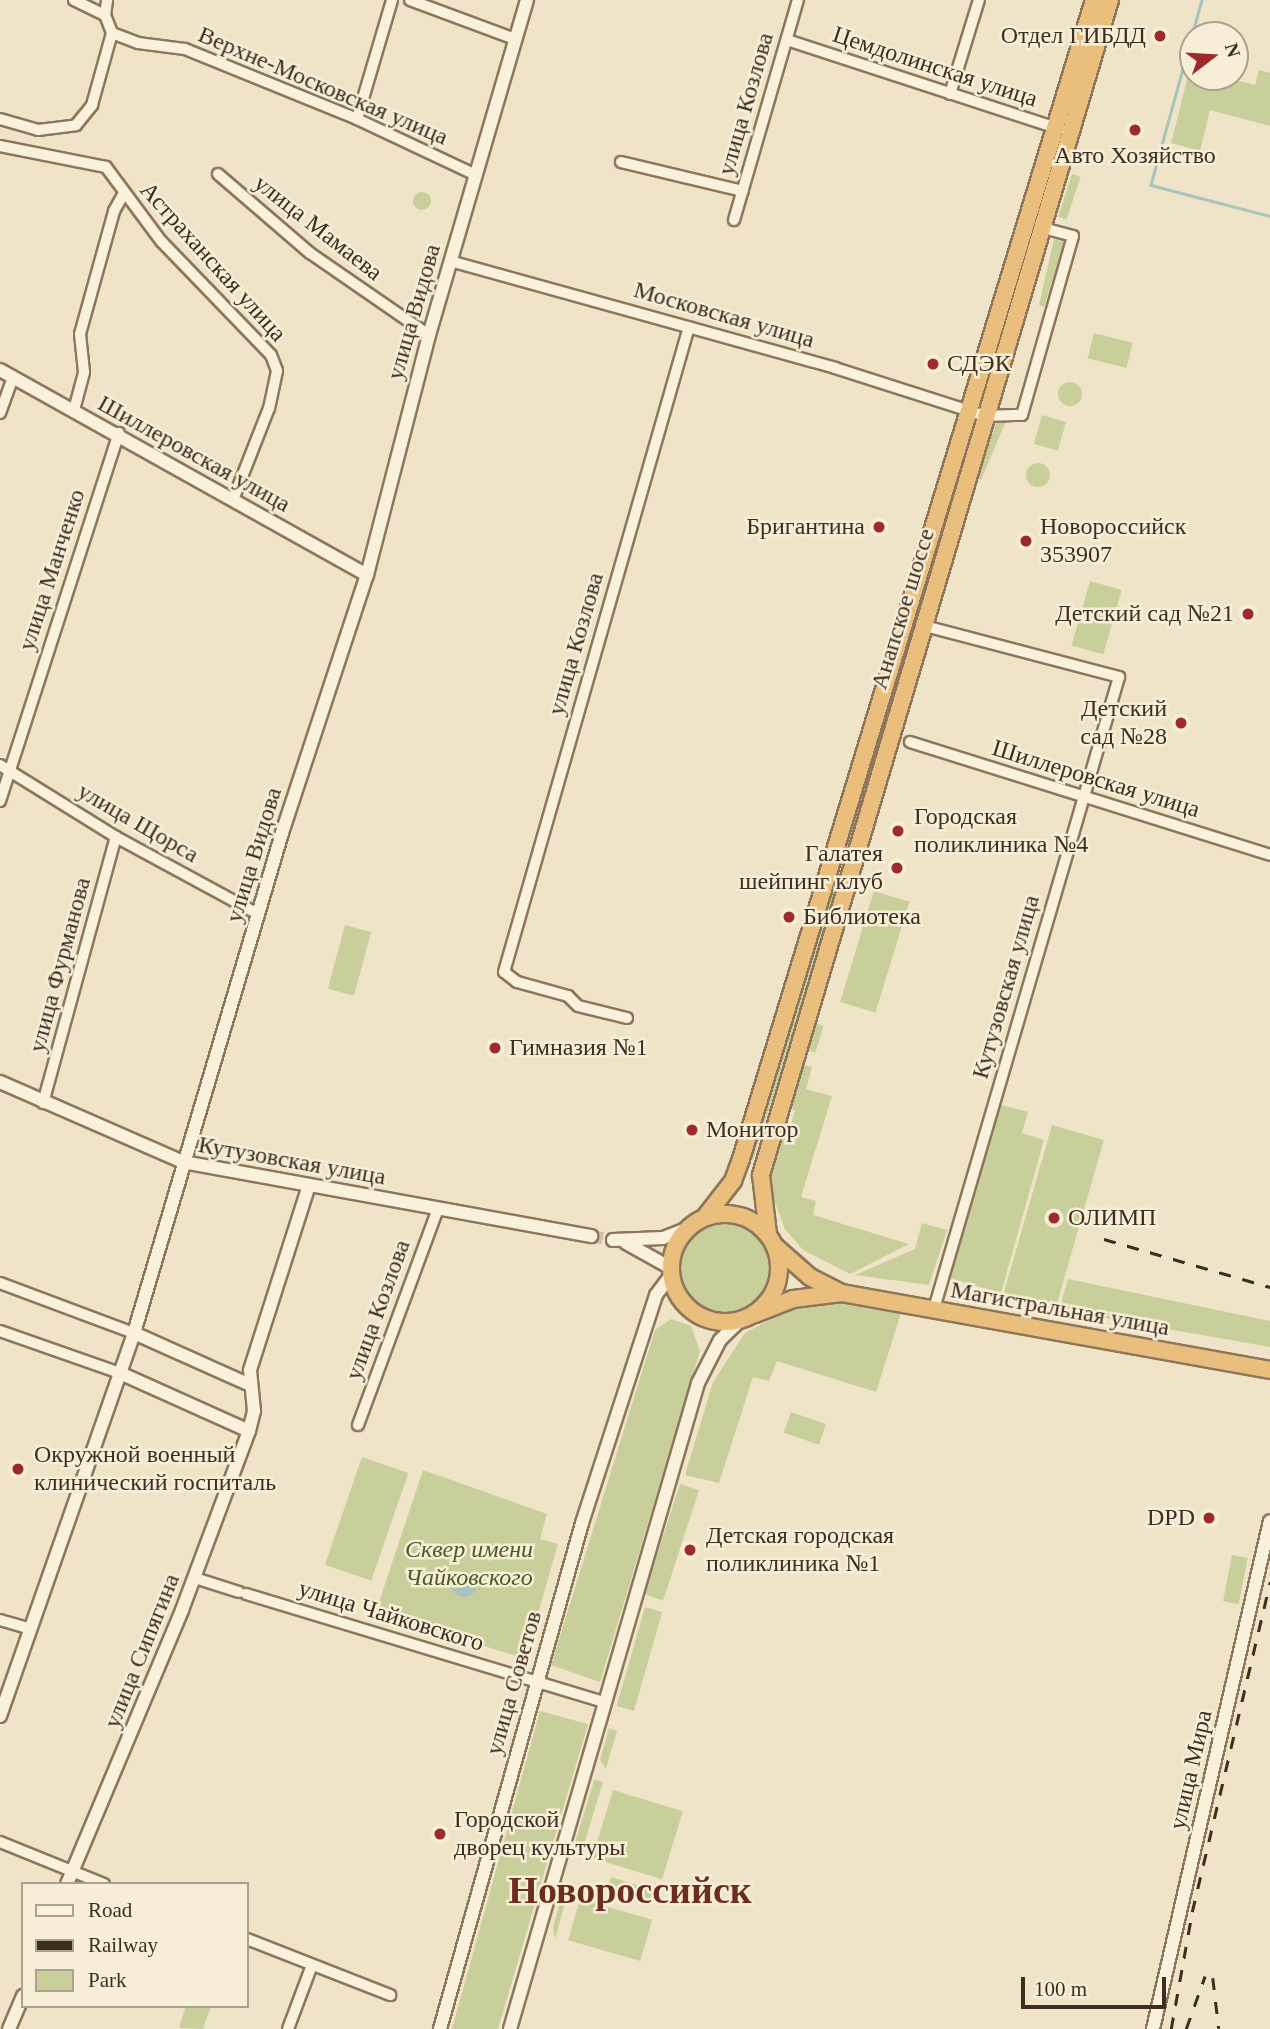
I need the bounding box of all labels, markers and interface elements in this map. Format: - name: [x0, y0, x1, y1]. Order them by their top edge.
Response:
- street label: Верхне-Московская улица: [194, 20, 452, 152]
- street label: Цемдолинская улица: [829, 20, 1041, 114]
- north arrow: [1179, 21, 1249, 91]
- place label: Отдел ГИБДД: [1001, 22, 1146, 50]
- marker: Отдел ГИБДД: [1152, 28, 1168, 44]
- street label: улица Козлова: [712, 29, 780, 179]
- text: N: [1221, 41, 1245, 60]
- marker: Авто Хозяйство: [1127, 122, 1143, 138]
- place label: Авто Хозяйство: [1054, 142, 1216, 170]
- street label: улица Мамаева: [248, 169, 388, 287]
- street label: Астраханская улица: [134, 176, 292, 348]
- street label: улица Видова: [381, 241, 447, 383]
- street label: Московская улица: [630, 275, 818, 355]
- place label: СДЭК: [947, 350, 1011, 378]
- marker: СДЭК: [925, 356, 941, 372]
- street label: Шиллеровская улица: [93, 389, 295, 519]
- street label: улица Манченко: [12, 486, 92, 654]
- place label: Бригантина: [746, 513, 865, 541]
- place label: Новороссийск 353907: [1040, 513, 1186, 569]
- marker: Бригантина: [871, 519, 887, 535]
- street label: Анапское шоссе: [865, 525, 941, 693]
- marker: Новороссийск 353907: [1018, 533, 1034, 549]
- street label: улица Козлова: [542, 569, 610, 719]
- place label: Детский сад №21: [1055, 600, 1234, 628]
- marker: Детский сад №21: [1240, 606, 1256, 622]
- place label: Детский сад №28: [1080, 695, 1167, 751]
- marker: Детский сад №28: [1173, 715, 1189, 731]
- street label: Шиллеровская улица: [989, 734, 1203, 824]
- street label: улица Щорса: [72, 777, 204, 869]
- street label: улица Видова: [220, 784, 288, 926]
- place label: Городская поликлиника №4: [914, 803, 1088, 859]
- marker: Городская поликлиника №4: [888, 821, 908, 841]
- place label: Галатея шейпинг клуб: [739, 840, 883, 896]
- marker: Галатея шейпинг клуб: [889, 860, 905, 876]
- street label: улица Фурманова: [23, 874, 97, 1056]
- street label: Кутузовская улица: [966, 892, 1046, 1082]
- place label: Библиотека: [803, 903, 921, 931]
- marker: Библиотека: [781, 909, 797, 925]
- place label: Гимназия №1: [509, 1034, 648, 1062]
- marker: Гимназия №1: [487, 1040, 503, 1056]
- place label: Монитор: [706, 1116, 799, 1144]
- marker: Монитор: [684, 1122, 700, 1138]
- street label: Кутузовская улица: [196, 1130, 388, 1192]
- place label: ОЛИМП: [1068, 1204, 1156, 1232]
- marker: ОЛИМП: [1046, 1210, 1062, 1226]
- street label: улица Козлова: [339, 1236, 417, 1384]
- street label: Магистральная улица: [948, 1276, 1172, 1342]
- place label: Окружной военный клинический госпиталь: [34, 1441, 276, 1497]
- marker: Окружной военный клинический госпиталь: [8, 1459, 28, 1479]
- place label: DPD: [1147, 1504, 1195, 1532]
- marker: DPD: [1201, 1510, 1217, 1526]
- place label: Детская городская поликлиника №1: [706, 1522, 894, 1578]
- park label: Сквер имени Чайковского: [405, 1536, 533, 1592]
- marker: Детская городская поликлиника №1: [680, 1540, 700, 1560]
- street label: улица Сипягина: [98, 1569, 186, 1733]
- street label: улица Чайковского: [295, 1574, 487, 1658]
- street label: улица Советов: [480, 1608, 548, 1758]
- street label: улица Мира: [1163, 1707, 1219, 1833]
- place label: Городской дворец культуры: [454, 1806, 625, 1862]
- marker: Городской дворец культуры: [432, 1826, 448, 1842]
- district label: Новороссийск: [508, 1868, 752, 1914]
- legend: [21, 1882, 248, 2008]
- text: Road: [88, 1898, 132, 1922]
- text: Railway: [88, 1933, 158, 1957]
- scale bar: [1025, 1962, 1170, 2006]
- text: Park: [88, 1968, 127, 1992]
- text: 100 m: [1034, 1977, 1087, 2001]

